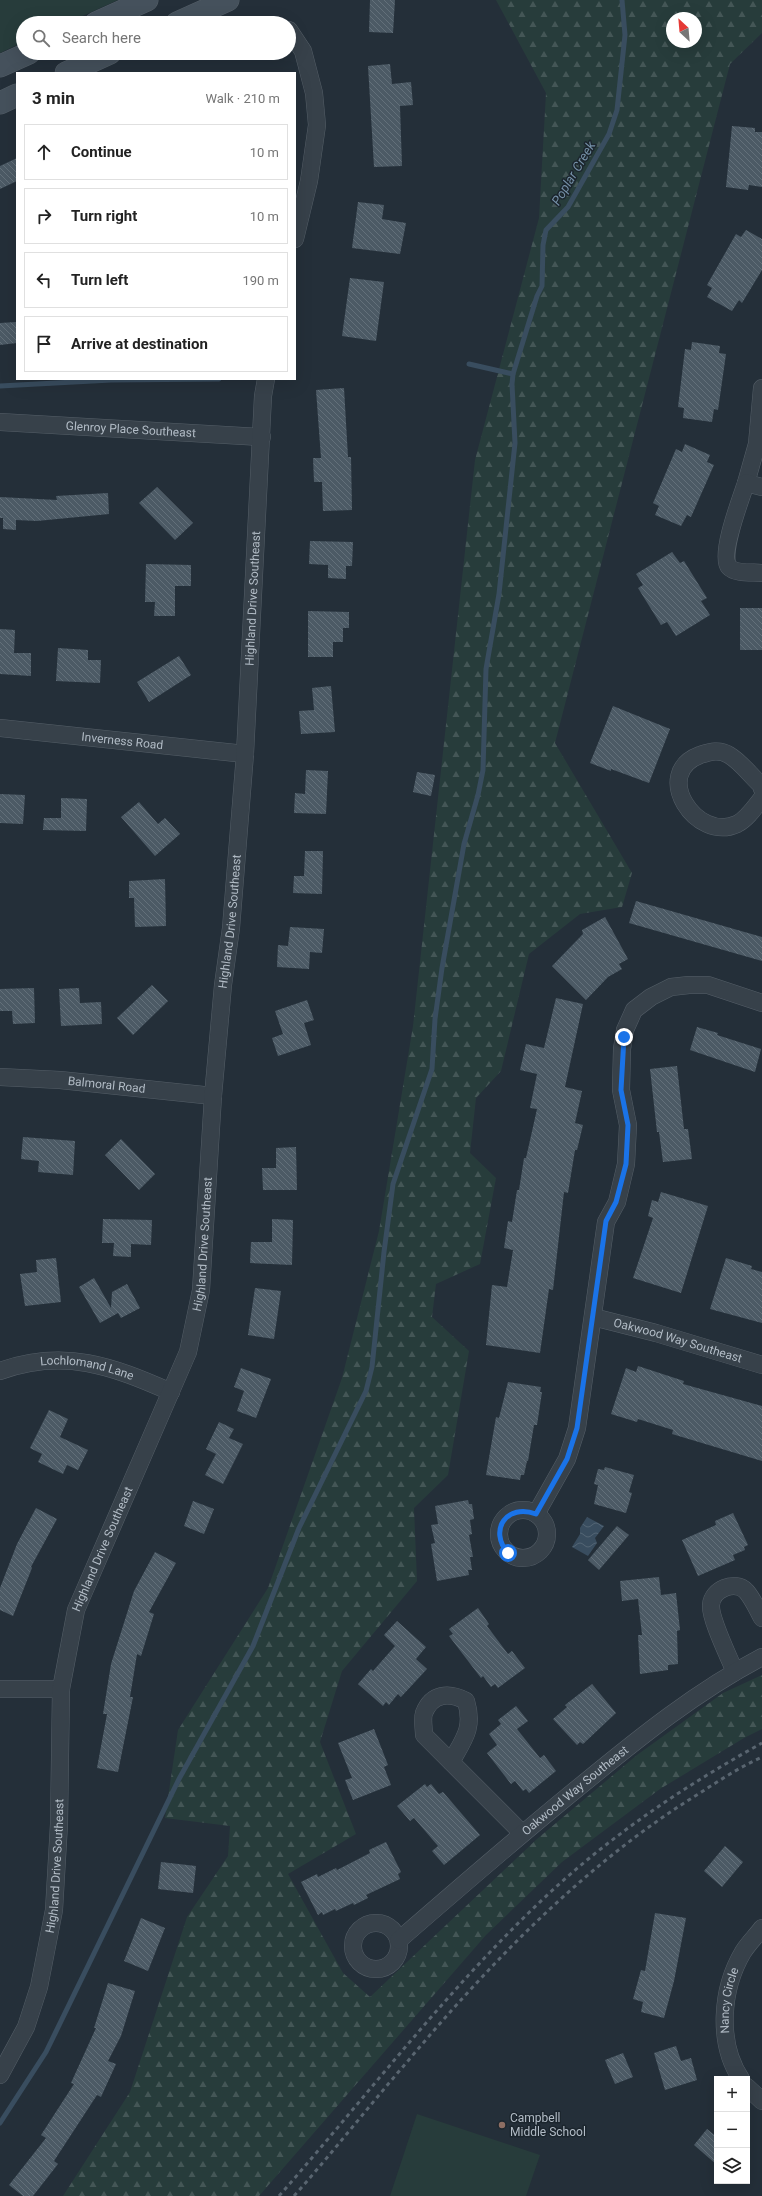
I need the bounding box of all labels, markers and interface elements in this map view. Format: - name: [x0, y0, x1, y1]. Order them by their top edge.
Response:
- north arrow: [666, 12, 702, 48]
- search box: [16, 16, 296, 60]
- icon: search: [30, 27, 52, 49]
- text: Search here: [62, 29, 141, 47]
- text: 3 min: [32, 88, 75, 108]
- text: Walk · 210 m: [205, 91, 280, 106]
- water label: Poplar Creek: [549, 138, 599, 208]
- icon: ahead: [33, 141, 55, 163]
- text: Continue: [71, 143, 132, 161]
- text: 10 m: [250, 145, 279, 160]
- icon: right: [33, 205, 55, 227]
- text: Turn right: [71, 207, 137, 225]
- text: 10 m: [250, 209, 279, 224]
- icon: left: [33, 269, 55, 291]
- text: Turn left: [71, 271, 128, 289]
- text: 190 m: [242, 273, 279, 288]
- icon: arrive: [33, 333, 55, 355]
- text: Arrive at destination: [71, 335, 208, 353]
- street label: Glenroy Place Southeast: [65, 419, 196, 440]
- street label: Highland Drive Southeast: [242, 531, 263, 666]
- street label: Inverness Road: [81, 730, 164, 752]
- street label: Highland Drive Southeast: [216, 854, 244, 989]
- route end: [615, 1028, 633, 1046]
- street label: Balmoral Road: [67, 1074, 146, 1096]
- street label: Highland Drive Southeast: [190, 1177, 215, 1313]
- street label: Oakwood Way Southeast: [612, 1315, 744, 1366]
- street label: Lochlomand Lane: [39, 1353, 136, 1383]
- street label: Highland Drive Southeast: [69, 1484, 136, 1614]
- route start: [499, 1544, 517, 1562]
- street label: Oakwood Way Southeast: [519, 1743, 631, 1838]
- street label: Highland Drive Southeast: [43, 1799, 66, 1934]
- street label: Nancy Circle: [718, 1965, 742, 2034]
- map controls: [714, 2076, 750, 2184]
- button: +: [714, 2076, 750, 2112]
- place label: Campbell Middle School: [510, 2111, 586, 2139]
- button: −: [714, 2112, 750, 2148]
- marker: Campbell Middle School: [497, 2120, 507, 2130]
- button: layers: [714, 2148, 750, 2184]

